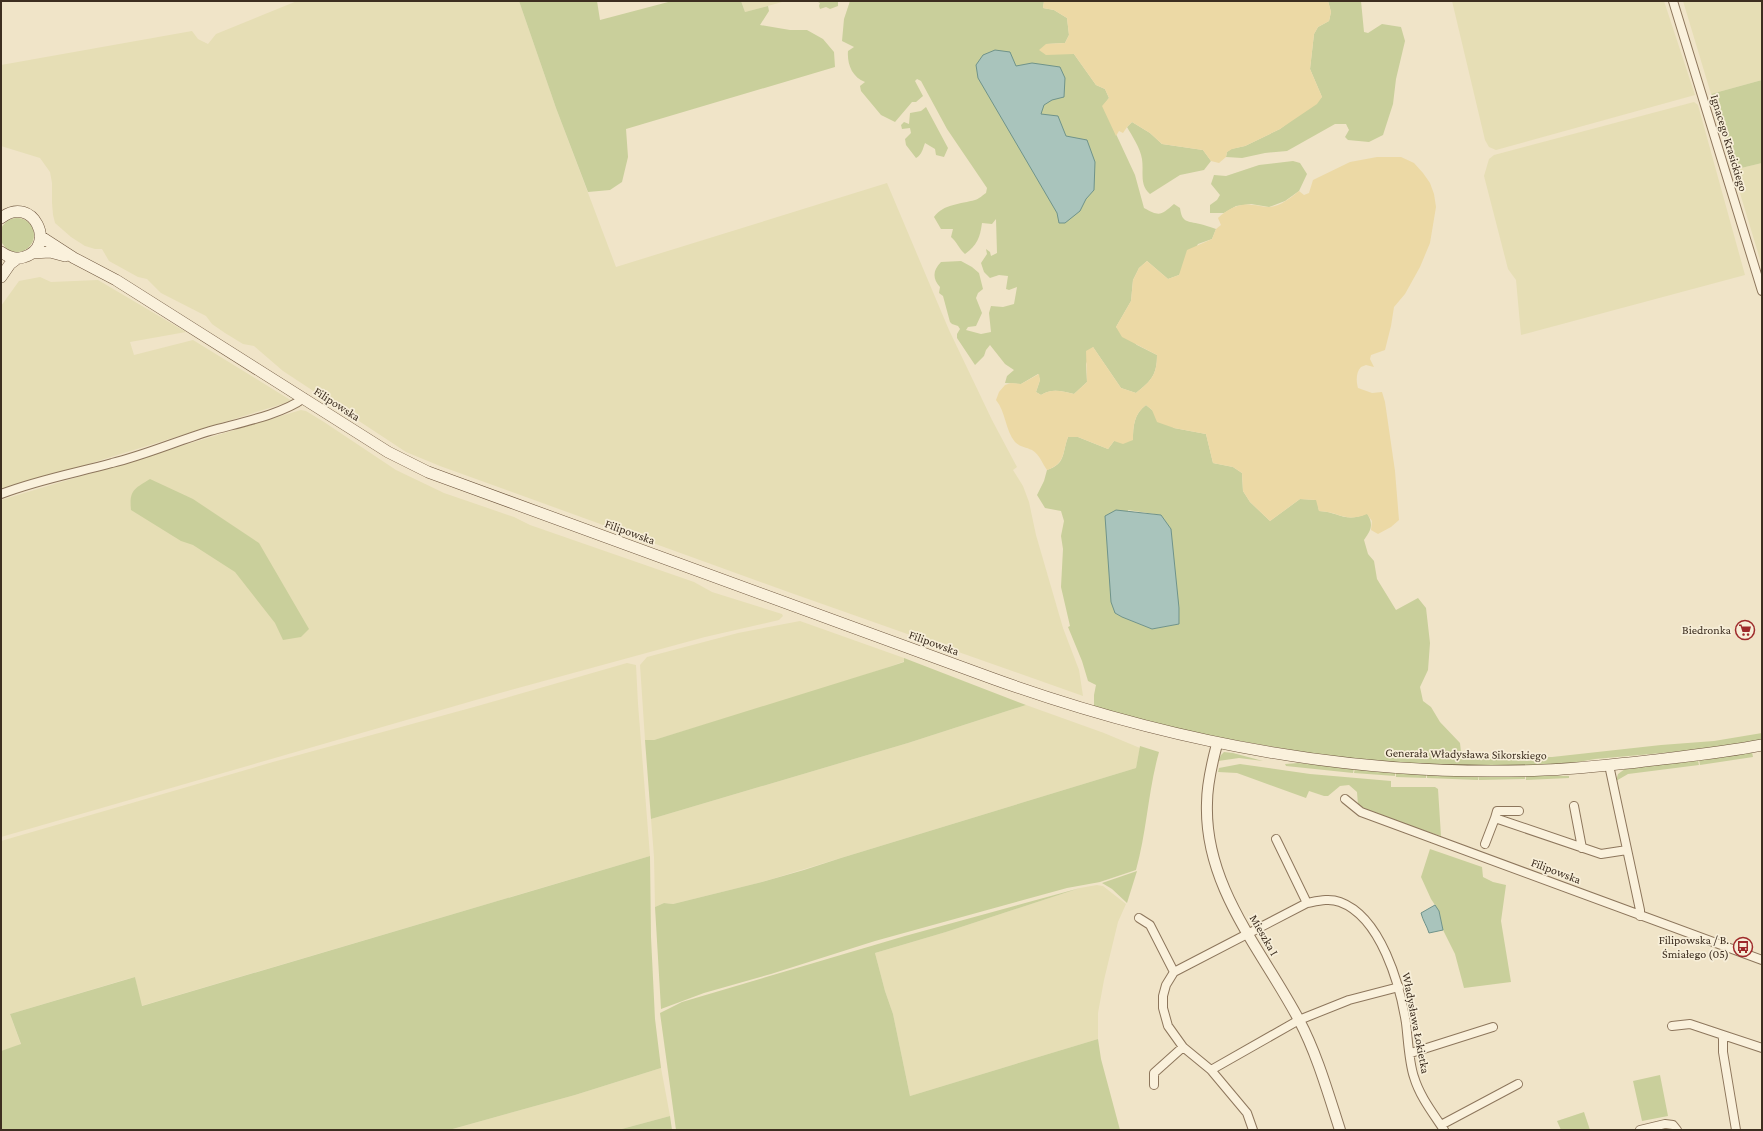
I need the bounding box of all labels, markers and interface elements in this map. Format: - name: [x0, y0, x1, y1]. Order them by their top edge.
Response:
- street label: Ignacego Krasickiego: [1708, 93, 1750, 193]
- street label: Filipowska: [311, 384, 363, 424]
- street label: Filipowska: [603, 516, 657, 548]
- supermarket icon: Biedronka: [1734, 619, 1756, 641]
- place label: Biedronka: [1682, 623, 1731, 637]
- street label: Filipowska: [907, 627, 961, 659]
- street label: Generała Władysława Sikorskiego: [1385, 746, 1547, 762]
- street label: Filipowska: [1529, 855, 1583, 887]
- street label: Mieszka I: [1247, 912, 1282, 958]
- place label: Filipowska / B. Śmiałego (05): [1659, 933, 1729, 961]
- bus stop icon: Filipowska / B. Śmiałego (05): [1732, 936, 1754, 958]
- street label: Władysława Łokietka: [1399, 971, 1433, 1075]

